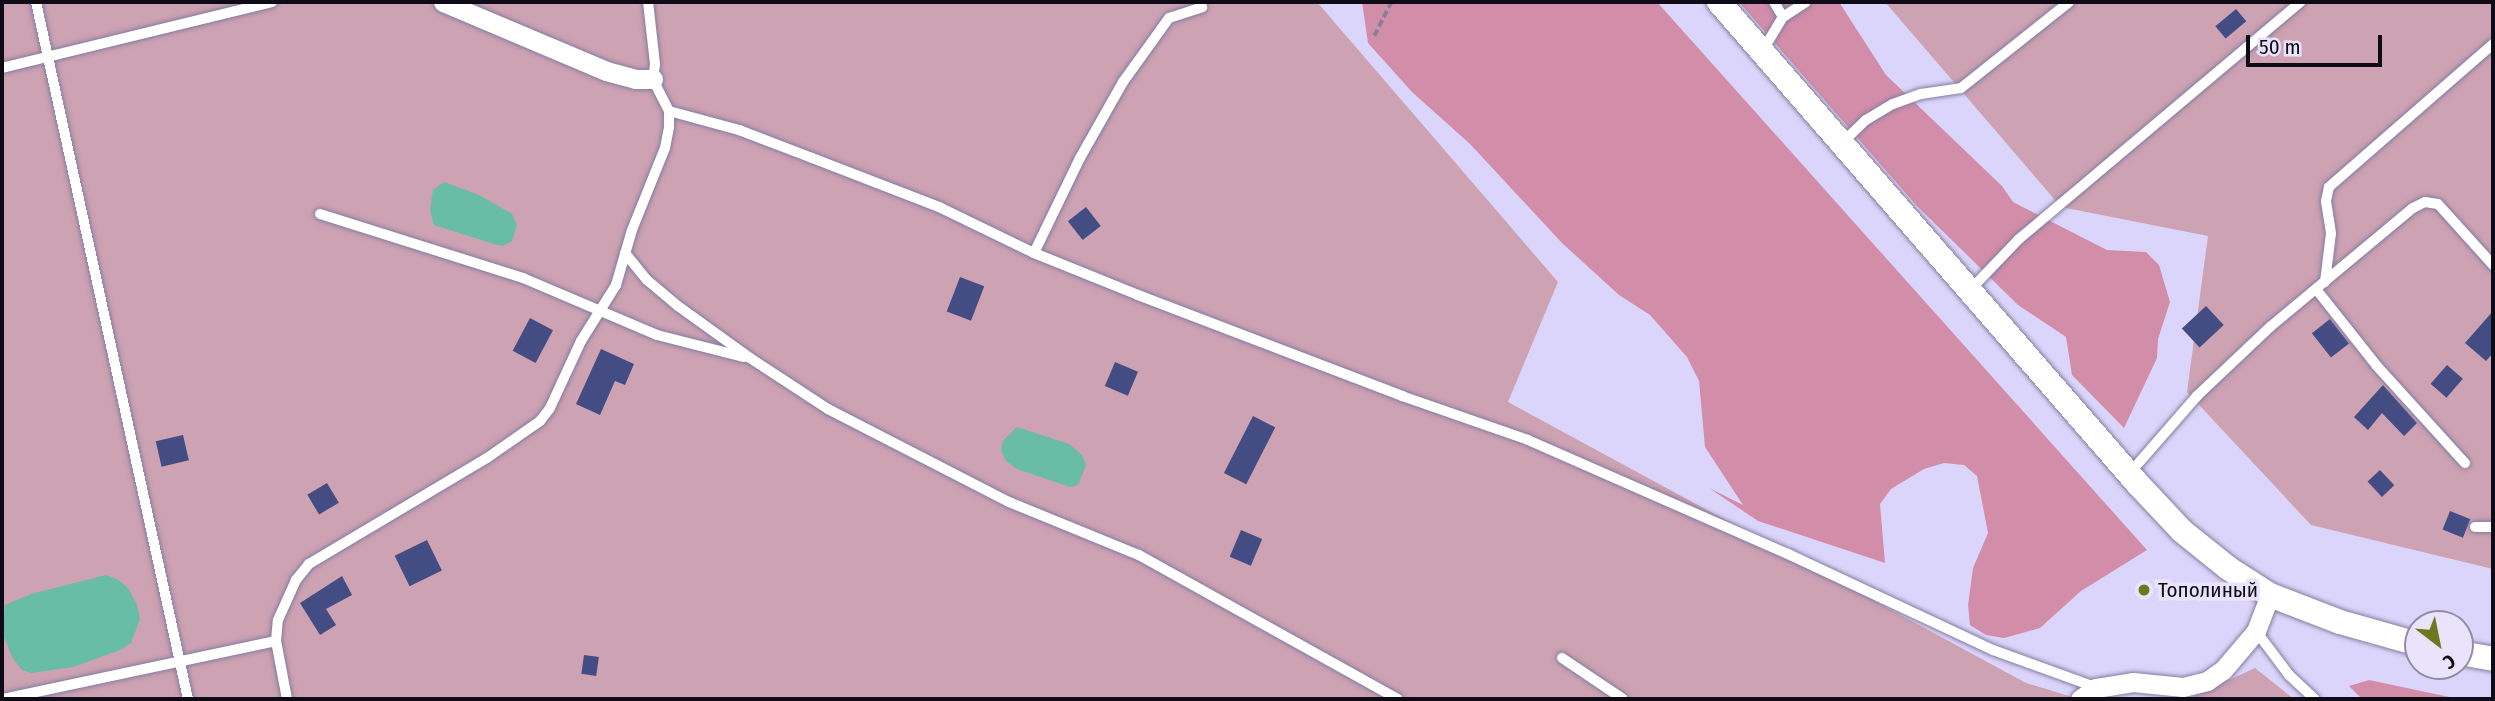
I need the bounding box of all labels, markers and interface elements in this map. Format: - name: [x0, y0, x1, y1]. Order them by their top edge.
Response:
- scale bar: [2250, 21, 2386, 65]
- text: 50 m: [2259, 34, 2301, 60]
- place label: Тополиный: [2158, 577, 2258, 603]
- marker: Тополиный: [2136, 582, 2152, 598]
- north arrow: [2404, 610, 2474, 680]
- text: С: [2439, 649, 2460, 674]

